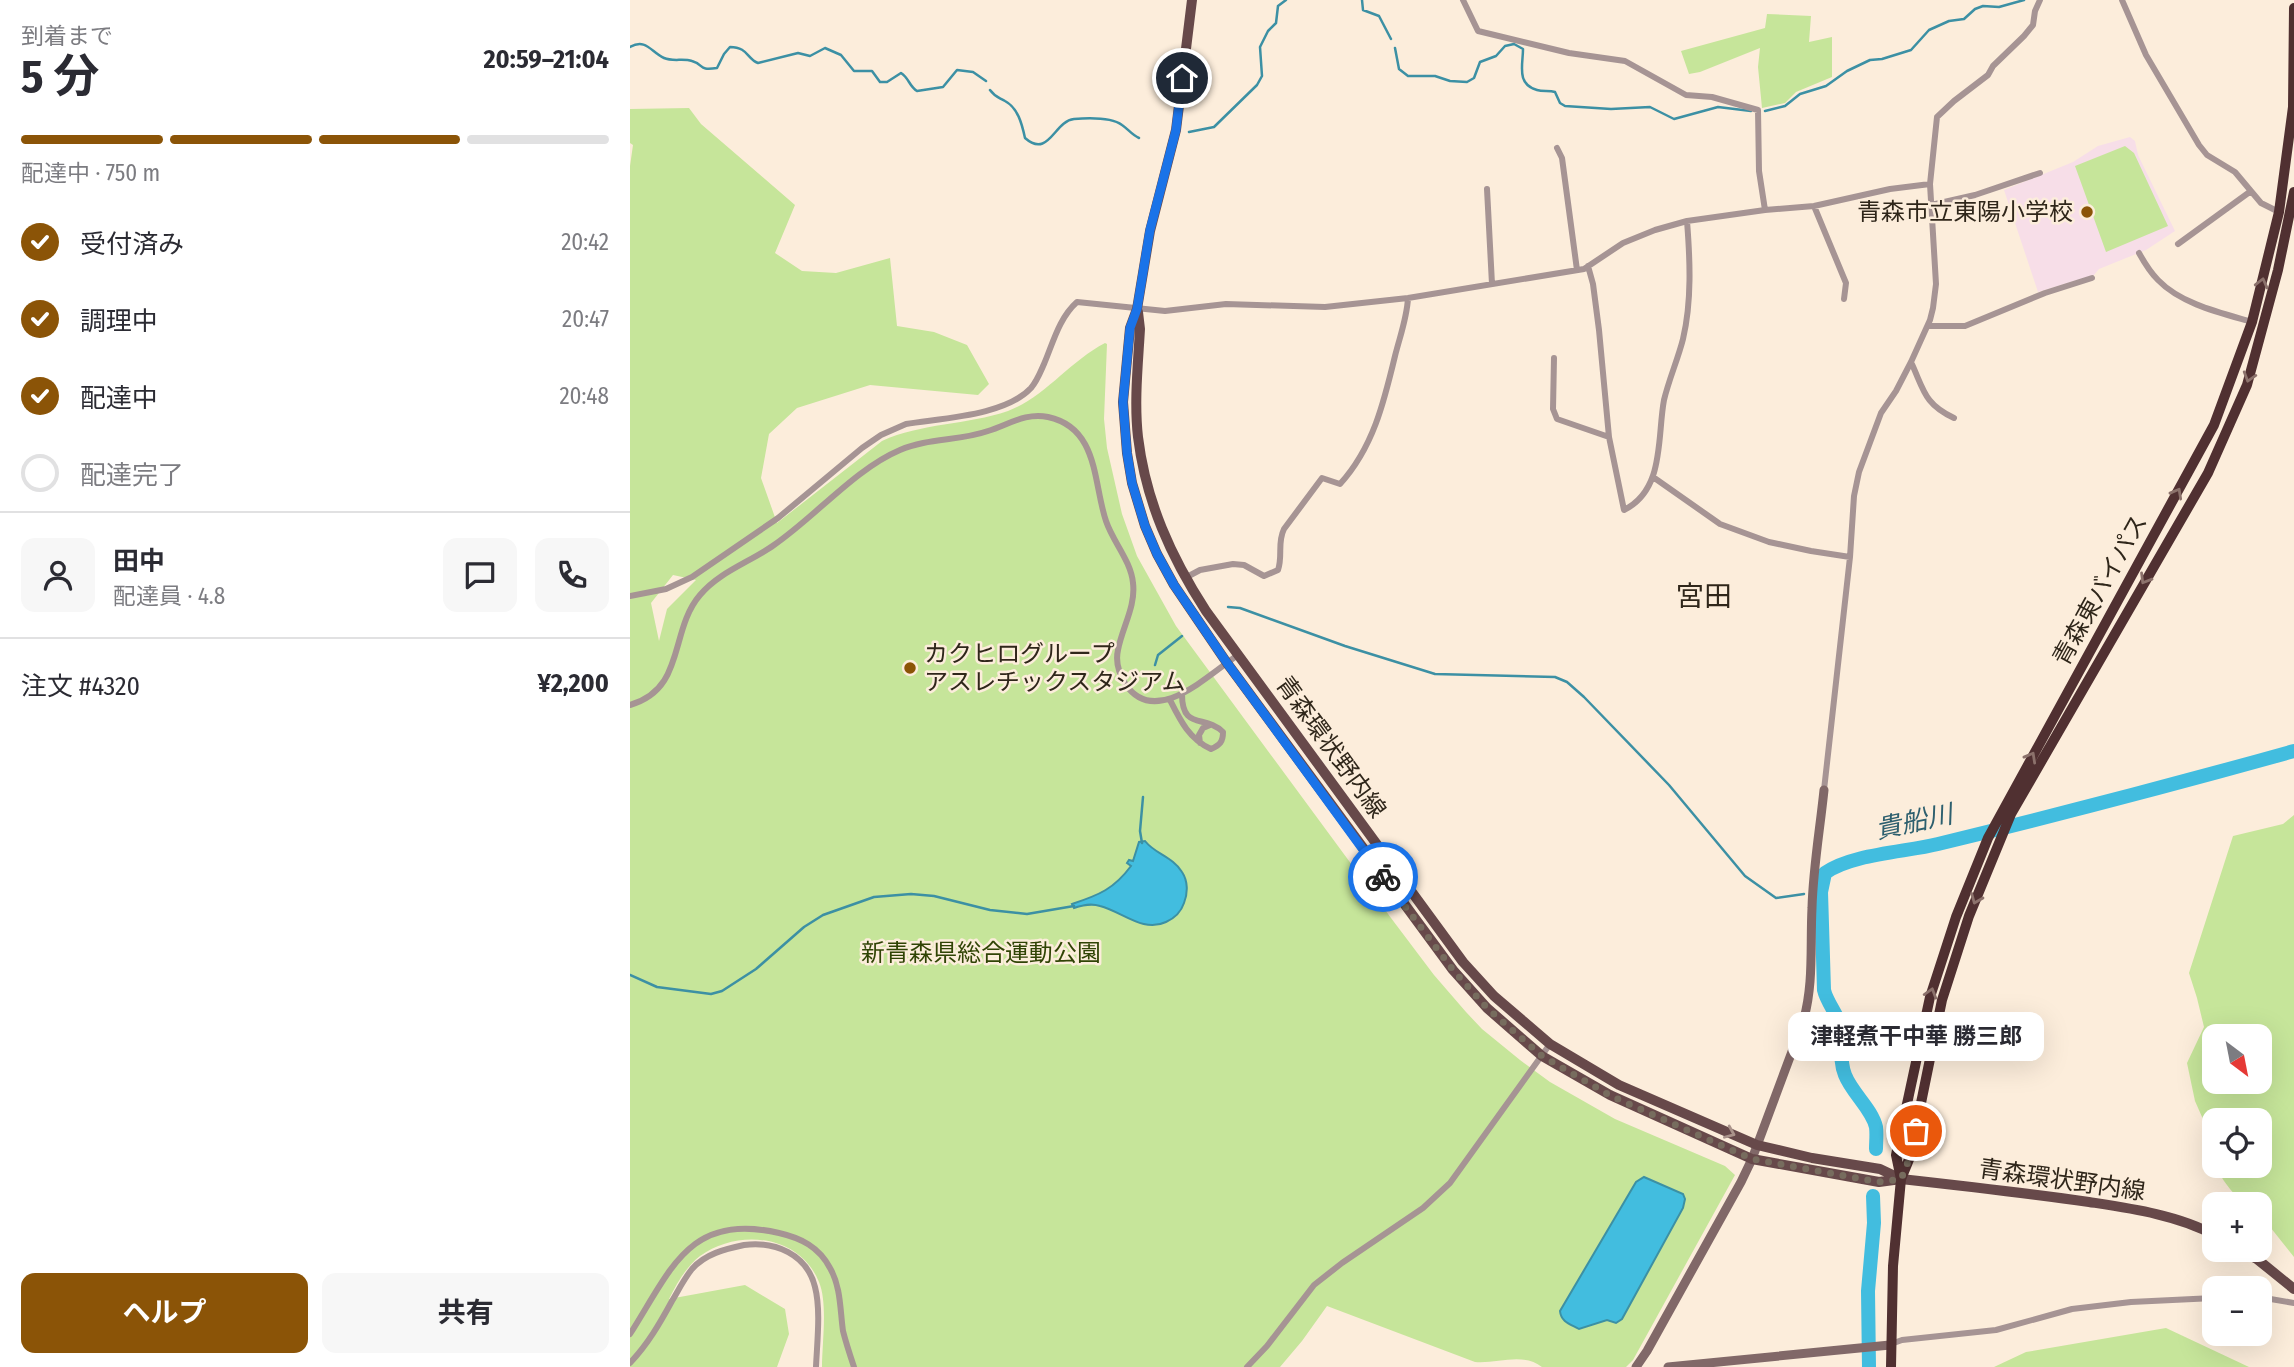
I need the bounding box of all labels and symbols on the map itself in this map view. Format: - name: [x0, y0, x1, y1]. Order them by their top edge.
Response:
- pin: [1152, 48, 1212, 108]
- place label: 青森市立東陽小学校: [1857, 198, 2073, 226]
- marker: 青森市立東陽小学校: [2079, 204, 2095, 220]
- one-way arrow: [2254, 277, 2268, 289]
- one-way arrow: [2242, 370, 2257, 382]
- one-way arrow: [2169, 488, 2182, 501]
- street label: 青森東バイパス: [2047, 510, 2153, 670]
- one-way arrow: [2141, 571, 2154, 584]
- district label: 宮田: [1676, 580, 1732, 613]
- place label: カクヒログループ アスレチックスタジアム: [924, 640, 1186, 696]
- marker: カクヒログループ アスレチックスタジアム: [902, 660, 918, 676]
- street label: 青森環状野内線: [1270, 671, 1392, 823]
- one-way arrow: [2023, 751, 2036, 764]
- water label: 貴船川: [1873, 798, 1958, 845]
- courier: [1348, 842, 1418, 912]
- one-way arrow: [1971, 892, 1985, 904]
- park label: 新青森県総合運動公園: [861, 939, 1101, 967]
- one-way arrow: [1923, 987, 1938, 999]
- callout: 津軽煮干中華 勝三郎: [1788, 1012, 2044, 1061]
- north arrow: [2202, 1024, 2272, 1094]
- pin: [1886, 1101, 1946, 1161]
- one-way arrow: [1723, 1125, 1735, 1139]
- street label: 青森環状野内線: [1977, 1154, 2147, 1206]

